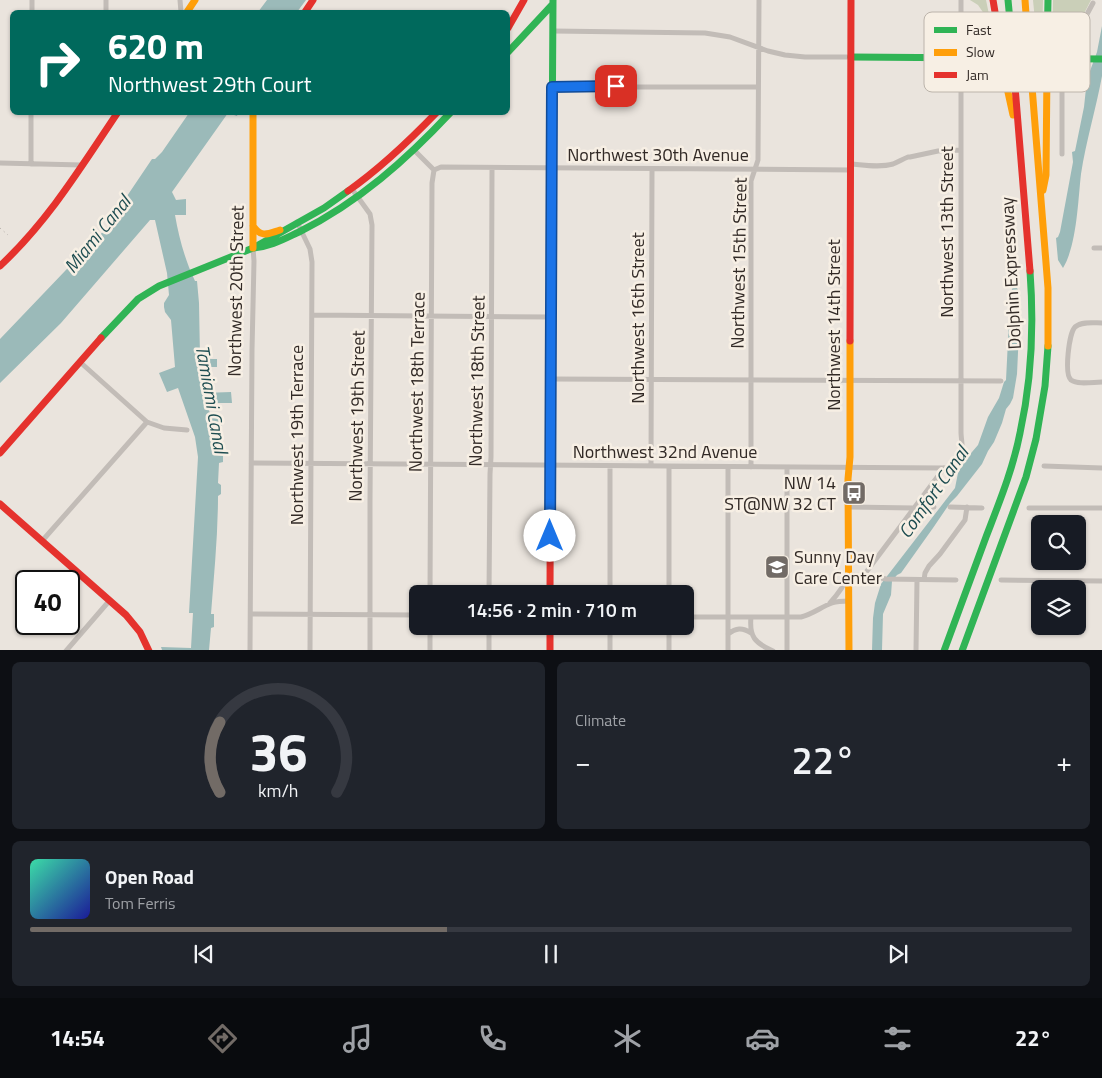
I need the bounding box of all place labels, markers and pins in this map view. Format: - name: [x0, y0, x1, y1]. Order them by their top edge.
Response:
- pin: [595, 65, 637, 107]
- place label: NW 14 ST@NW 32 CT: [724, 469, 837, 517]
- bus stop icon: NW 14 ST@NW 32 CT: [841, 480, 867, 506]
- place label: Sunny Day Care Center: [794, 543, 882, 591]
- school or university icon: Sunny Day Care Center: [764, 554, 790, 580]

